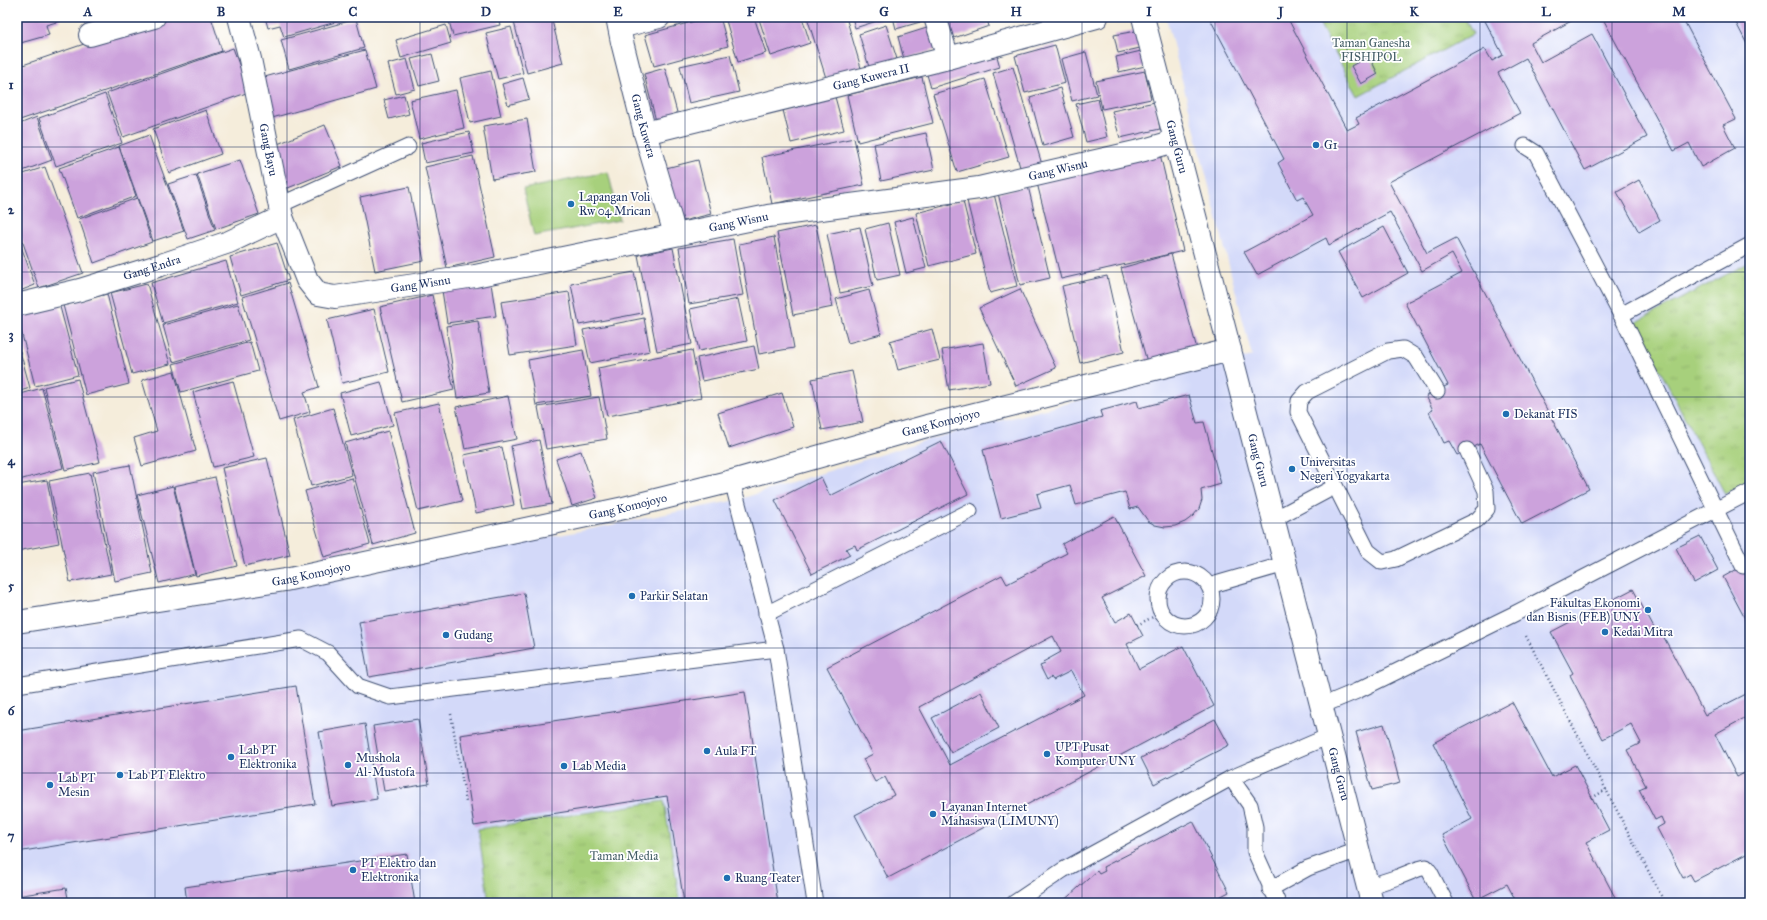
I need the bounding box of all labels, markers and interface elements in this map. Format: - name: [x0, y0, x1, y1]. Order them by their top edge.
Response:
- text: A: [83, 4, 93, 20]
- text: B: [217, 4, 226, 20]
- text: C: [349, 4, 358, 20]
- text: D: [481, 4, 491, 20]
- text: E: [613, 4, 623, 20]
- text: F: [747, 4, 756, 20]
- text: G: [879, 4, 889, 20]
- text: H: [1010, 4, 1022, 20]
- text: I: [1146, 4, 1152, 20]
- text: J: [1276, 4, 1284, 20]
- text: K: [1409, 4, 1419, 20]
- text: L: [1541, 4, 1551, 20]
- text: M: [1672, 4, 1686, 20]
- park label: Taman Ganesha FISHIPOL: [1332, 36, 1411, 64]
- street label: Gang Kuwera II: [831, 61, 911, 93]
- text: 1: [8, 77, 14, 93]
- street label: Gang Kuwera: [628, 92, 659, 160]
- street label: Gang Guru: [1163, 118, 1191, 175]
- street label: Gang Bayu: [256, 122, 281, 178]
- place label: G1: [1324, 138, 1338, 152]
- marker: G1: [1311, 140, 1321, 150]
- street label: Gang Wisnu: [1027, 156, 1090, 183]
- place label: Lapangan Voli Rw 04 Mrican: [579, 190, 651, 218]
- marker: Lapangan Voli Rw 04 Mrican: [566, 199, 576, 209]
- text: 2: [8, 202, 15, 218]
- street label: Gang Wisnu: [707, 209, 770, 235]
- street label: Gang Endra: [122, 252, 183, 283]
- street label: Gang Wisnu: [390, 273, 452, 296]
- text: 3: [8, 327, 14, 343]
- street label: Gang Komojoyo: [900, 406, 981, 440]
- place label: Dekanat FIS: [1514, 407, 1577, 421]
- marker: Dekanat FIS: [1501, 409, 1511, 419]
- street label: Gang Guru: [1245, 432, 1272, 489]
- text: 4: [7, 453, 15, 469]
- place label: Universitas Negeri Yogyakarta: [1300, 455, 1391, 484]
- marker: Universitas Negeri Yogyakarta: [1287, 464, 1297, 474]
- street label: Gang Komojoyo: [588, 491, 668, 522]
- street label: Gang Komojoyo: [271, 559, 352, 589]
- text: 5: [8, 578, 15, 594]
- place label: Parkir Selatan: [640, 589, 709, 603]
- marker: Parkir Selatan: [627, 591, 637, 601]
- place label: Fakultas Ekonomi dan Bisnis (FEB) UNY: [1527, 596, 1641, 624]
- marker: Fakultas Ekonomi dan Bisnis (FEB) UNY: [1643, 605, 1653, 615]
- place label: Kedai Mitra: [1613, 625, 1674, 639]
- marker: Kedai Mitra: [1600, 627, 1610, 637]
- place label: Gudang: [454, 628, 493, 643]
- marker: Gudang: [441, 630, 451, 640]
- text: 6: [8, 703, 16, 719]
- place label: UPT Pusat Komputer UNY: [1055, 740, 1136, 768]
- place label: Lab PT Elektronika: [239, 743, 297, 771]
- place label: Aula FT: [714, 744, 756, 758]
- marker: Aula FT: [702, 746, 712, 756]
- street label: Gang Guru: [1325, 746, 1353, 803]
- marker: UPT Pusat Komputer UNY: [1042, 749, 1052, 759]
- place label: Mushola Al-Mustofa: [355, 751, 416, 779]
- marker: Lab PT Elektronika: [226, 752, 236, 762]
- place label: Lab Media: [572, 759, 627, 773]
- marker: Mushola Al-Mustofa: [343, 760, 353, 770]
- marker: Lab Media: [559, 761, 569, 771]
- place label: Lab PT Elektro: [128, 768, 205, 782]
- marker: Lab PT Elektro: [115, 770, 125, 780]
- place label: Lab PT Mesin: [58, 771, 96, 799]
- marker: Lab PT Mesin: [45, 780, 55, 790]
- place label: Layanan Internet Mahasiswa (LIMUNY): [941, 800, 1059, 828]
- marker: Layanan Internet Mahasiswa (LIMUNY): [928, 809, 938, 819]
- text: 7: [8, 828, 15, 844]
- park label: Taman Media: [590, 849, 659, 863]
- place label: PT Elektro dan Elektronika: [361, 856, 437, 884]
- marker: PT Elektro dan Elektronika: [348, 865, 358, 875]
- place label: Ruang Teater: [735, 871, 801, 886]
- marker: Ruang Teater: [722, 873, 732, 883]

